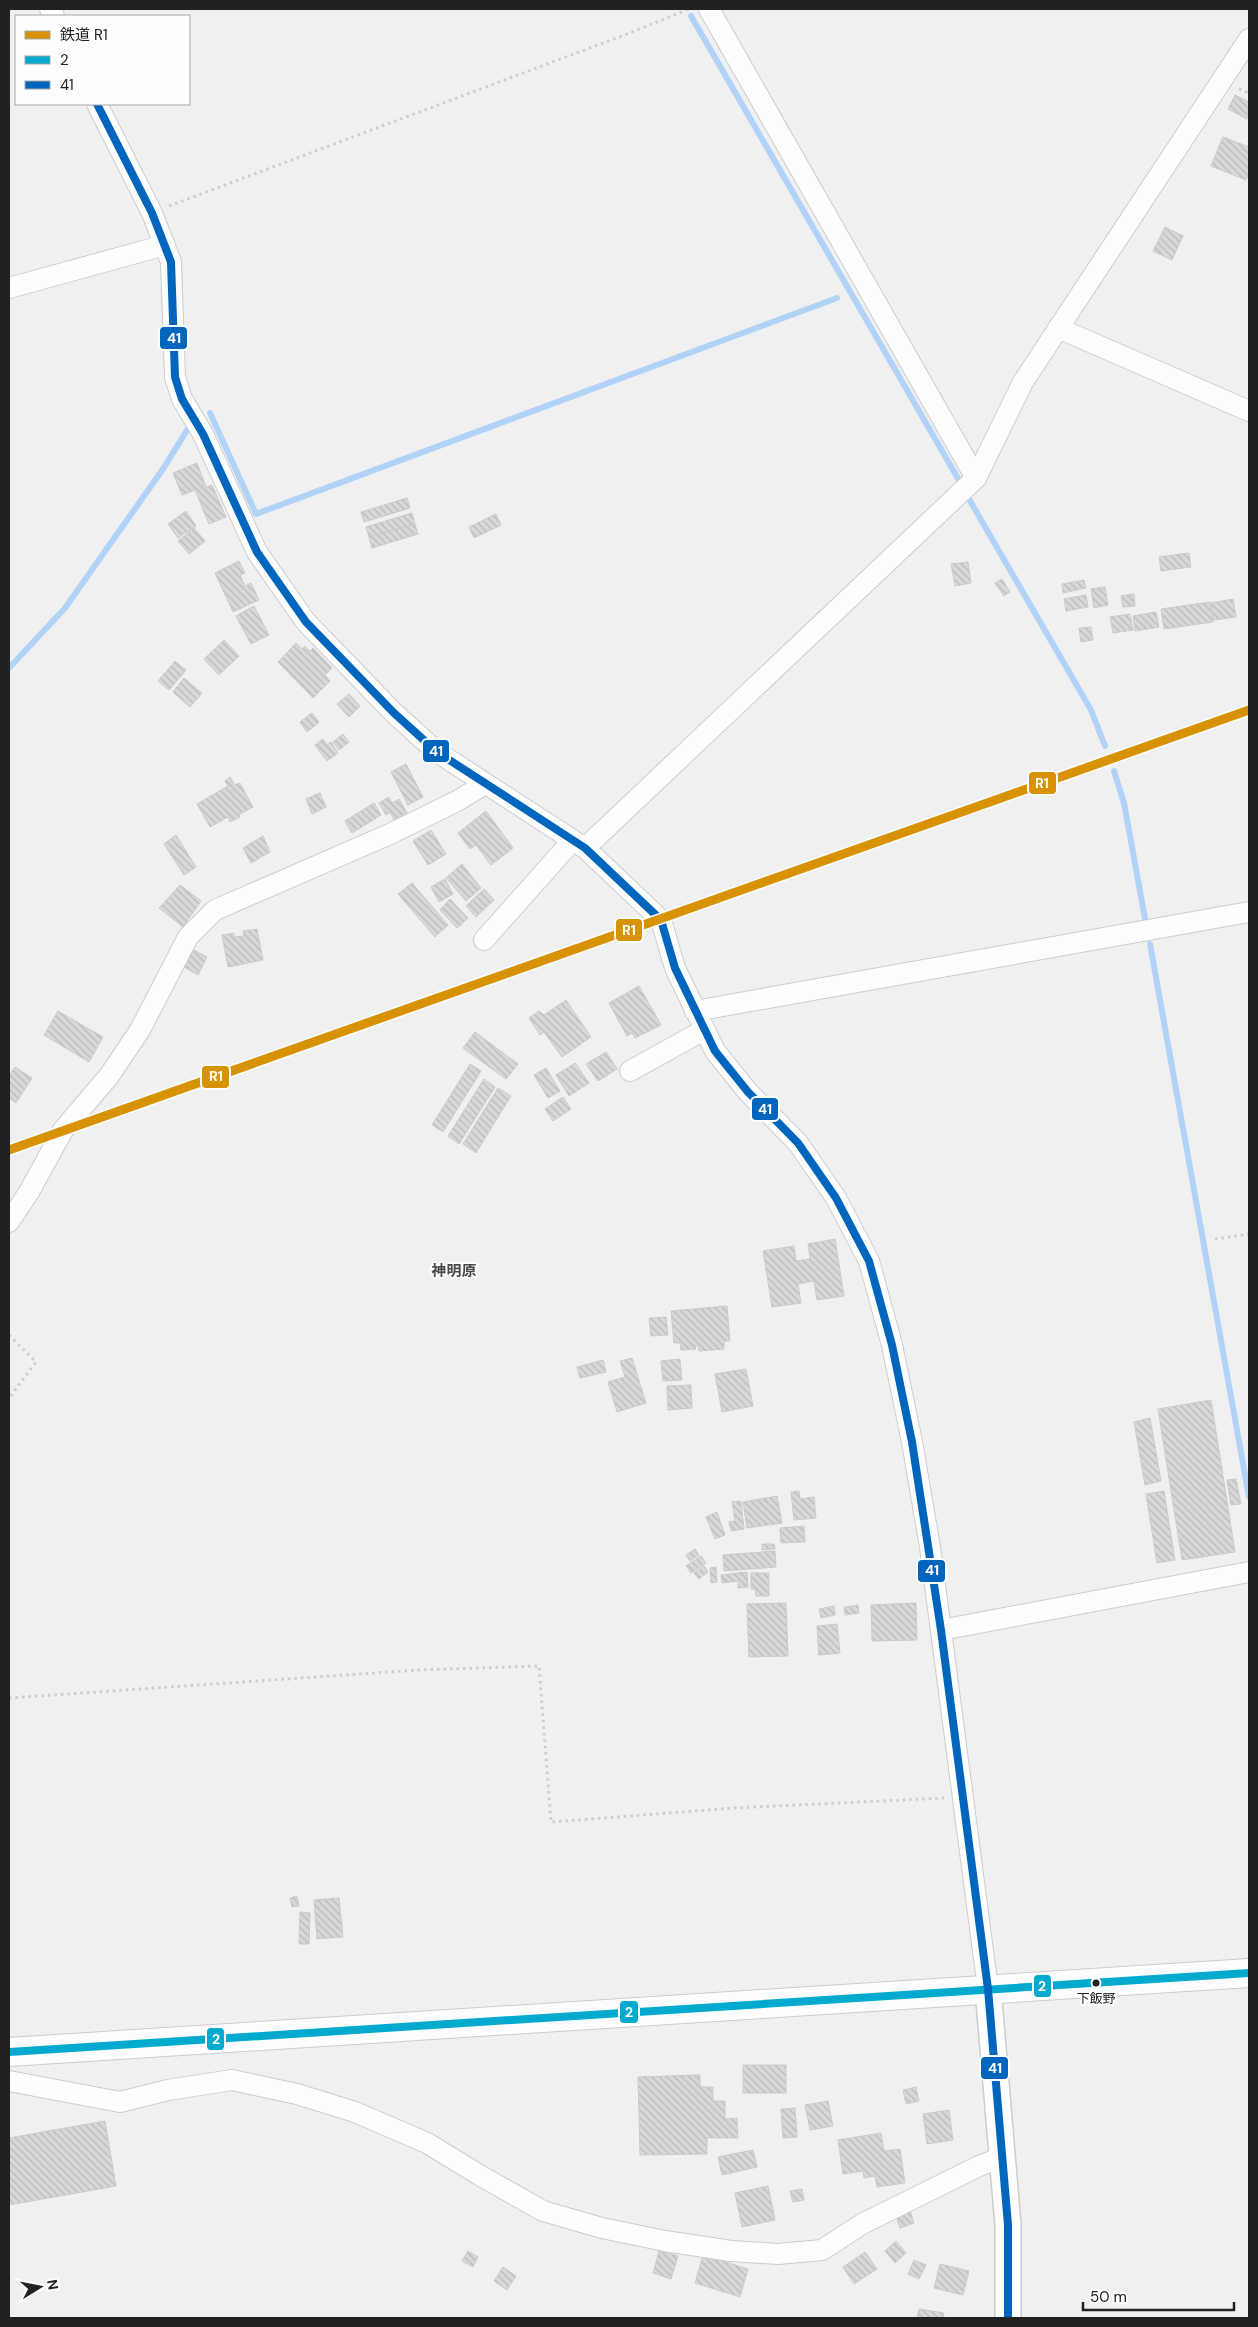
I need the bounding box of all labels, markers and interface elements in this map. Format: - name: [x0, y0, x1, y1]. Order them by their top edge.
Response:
- legend: [15, 15, 190, 105]
- text: 鉄道 R1: [60, 25, 108, 45]
- text: 2: [60, 50, 69, 70]
- text: 41: [60, 75, 74, 95]
- line badge: 41: [159, 326, 188, 350]
- text: 41: [167, 329, 181, 347]
- line badge: 41: [422, 739, 450, 763]
- text: 41: [429, 742, 443, 760]
- line badge: R1: [1028, 771, 1057, 795]
- text: R1: [1035, 774, 1049, 792]
- line badge: R1: [615, 918, 643, 942]
- text: R1: [622, 921, 636, 939]
- line badge: R1: [201, 1065, 230, 1089]
- text: R1: [209, 1067, 223, 1085]
- line badge: 41: [751, 1097, 779, 1121]
- text: 41: [758, 1100, 772, 1118]
- district label: 神明原: [430, 1261, 477, 1281]
- line badge: 41: [917, 1559, 946, 1583]
- text: 41: [925, 1561, 939, 1579]
- line badge: 2: [1033, 1974, 1052, 1998]
- text: 2: [1038, 1977, 1046, 1995]
- marker: 下飯野: [1091, 1978, 1101, 1988]
- place label: 下飯野: [1076, 1990, 1116, 2007]
- line badge: 2: [619, 2000, 639, 2024]
- text: 2: [625, 2003, 633, 2021]
- line badge: 2: [206, 2027, 225, 2051]
- text: 2: [212, 2030, 220, 2048]
- line badge: 41: [980, 2056, 1009, 2080]
- text: 41: [988, 2059, 1002, 2077]
- north arrow: [15, 2262, 65, 2312]
- text: N: [43, 2278, 63, 2291]
- scale bar: [1083, 2280, 1234, 2312]
- text: 50 m: [1090, 2287, 1127, 2307]

